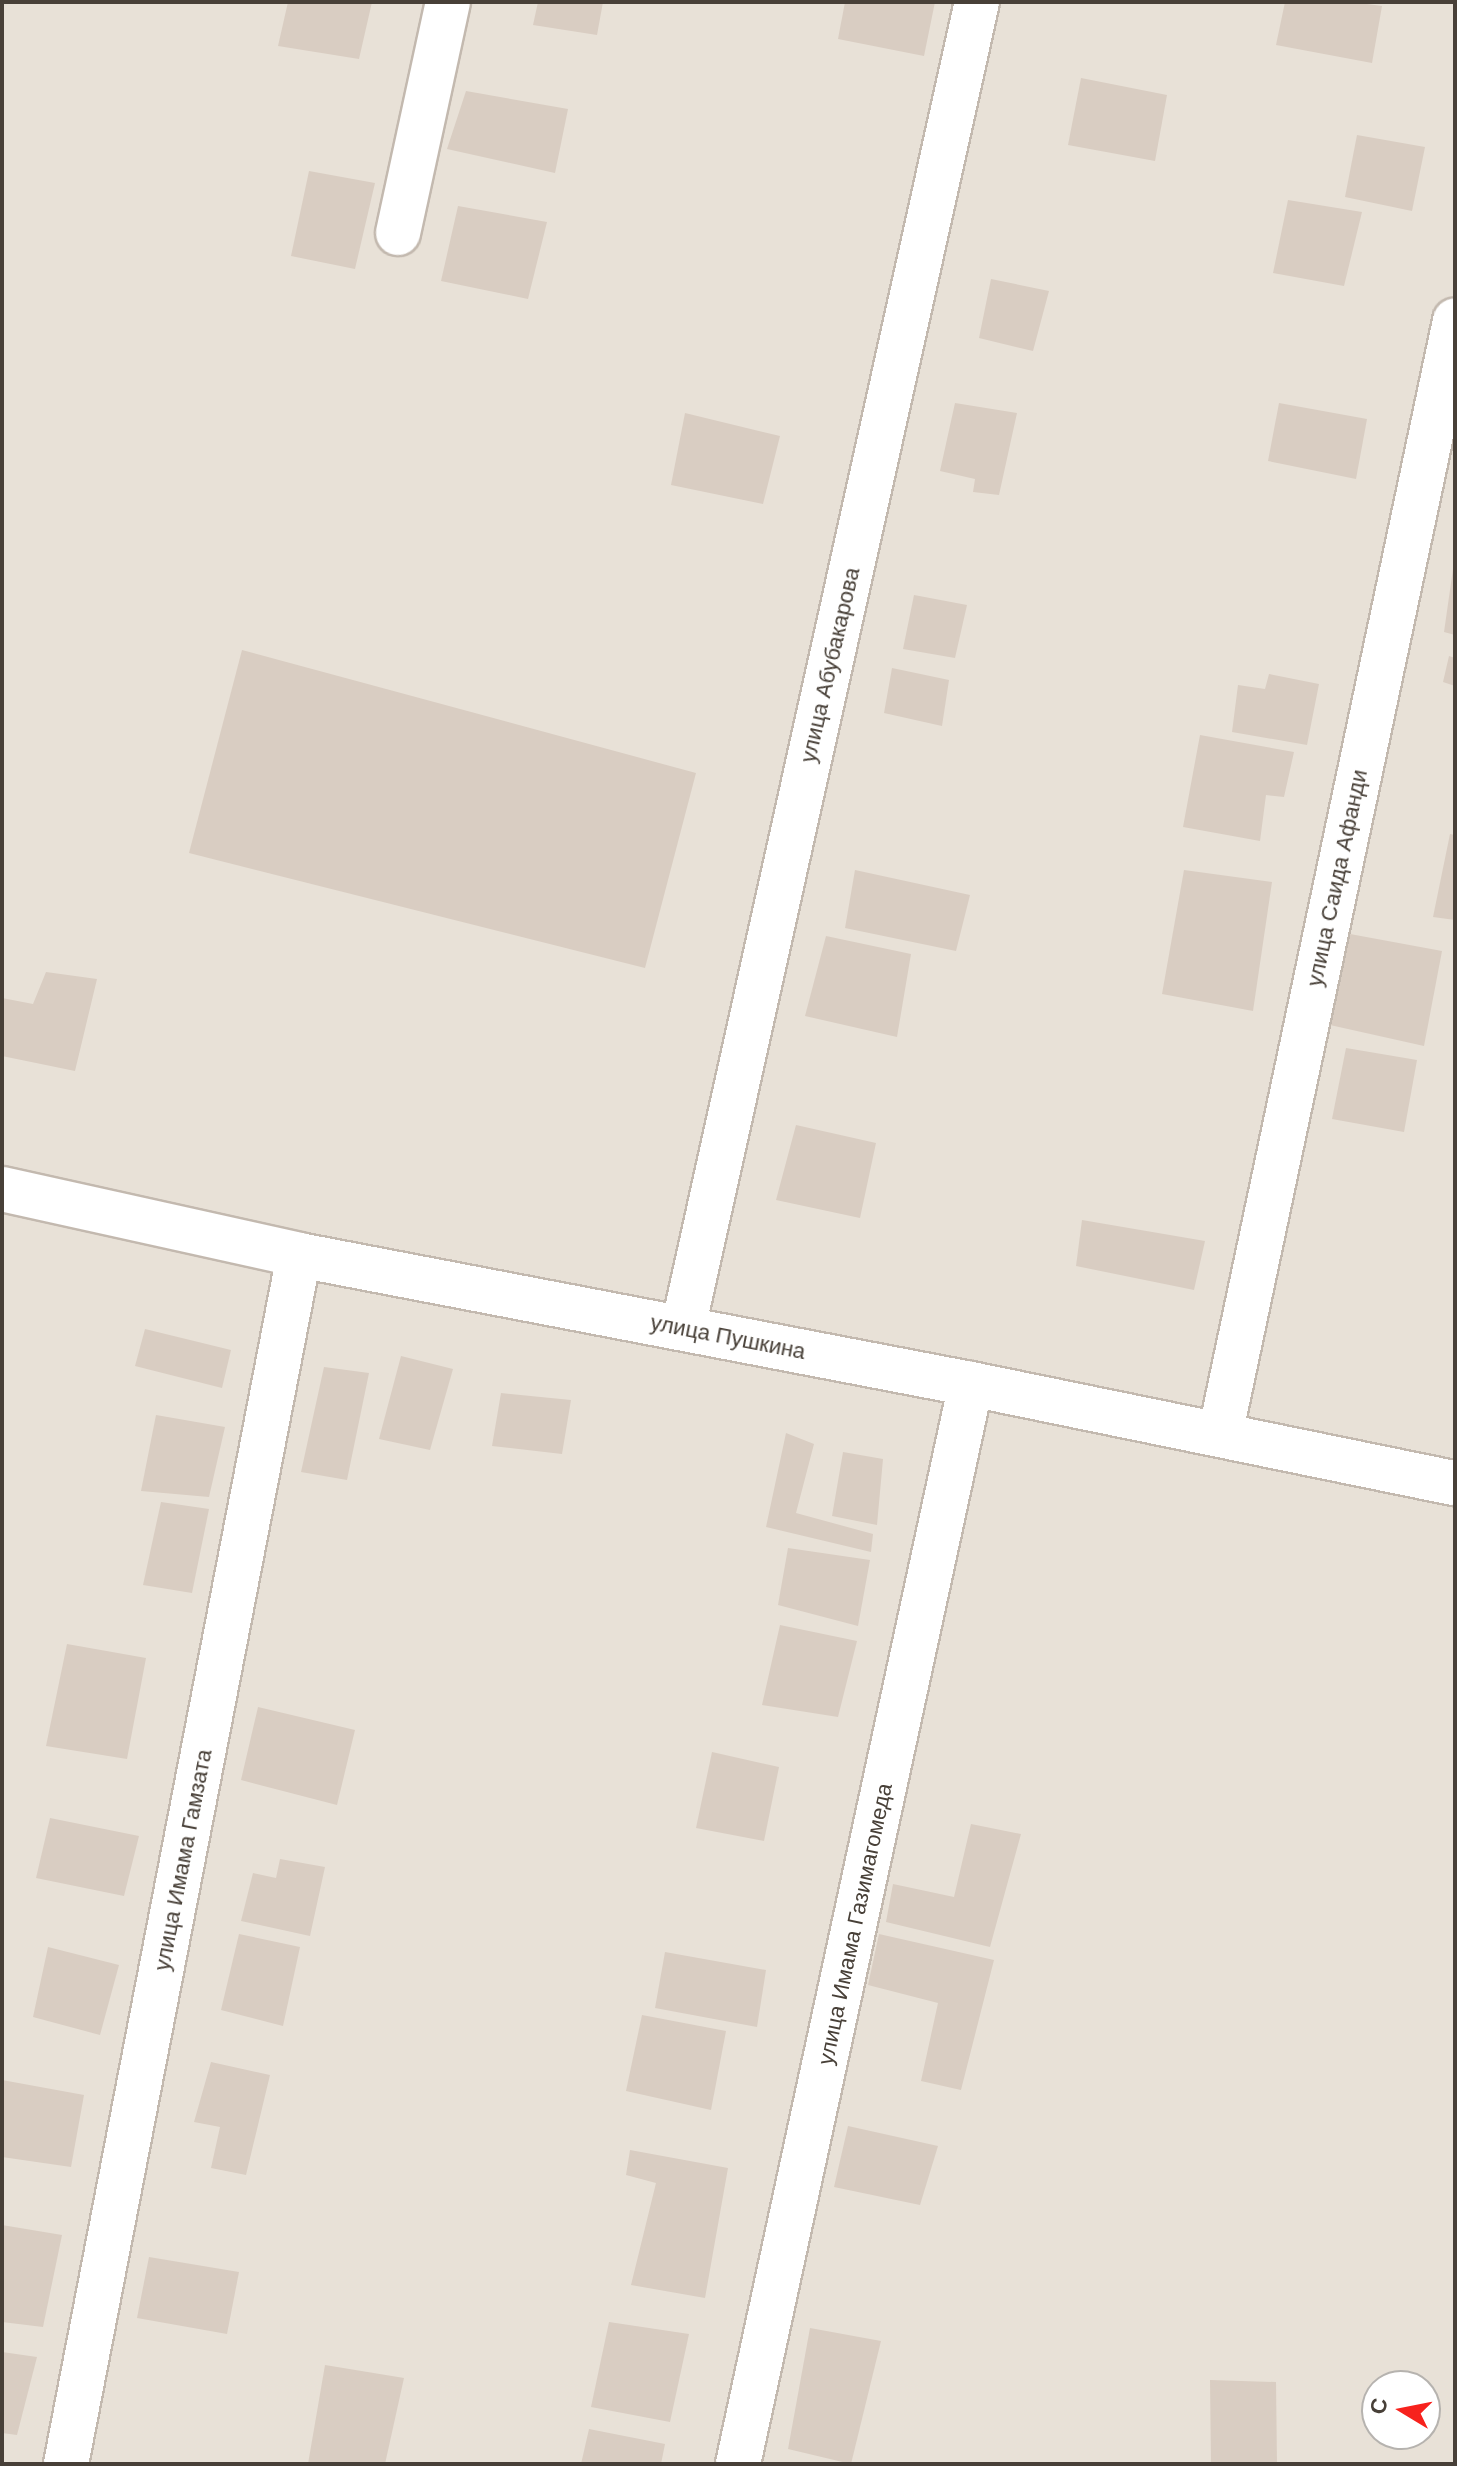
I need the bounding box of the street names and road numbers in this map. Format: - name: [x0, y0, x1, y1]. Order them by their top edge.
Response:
- street label: улица Абубакарова: [795, 565, 865, 765]
- street label: улица Саида Афанди: [1301, 767, 1373, 989]
- street label: улица Пушкина: [648, 1309, 808, 1365]
- street label: улица Имама Гамзата: [149, 1747, 217, 1973]
- street label: улица Имама Газимагомеда: [812, 1781, 898, 2067]

